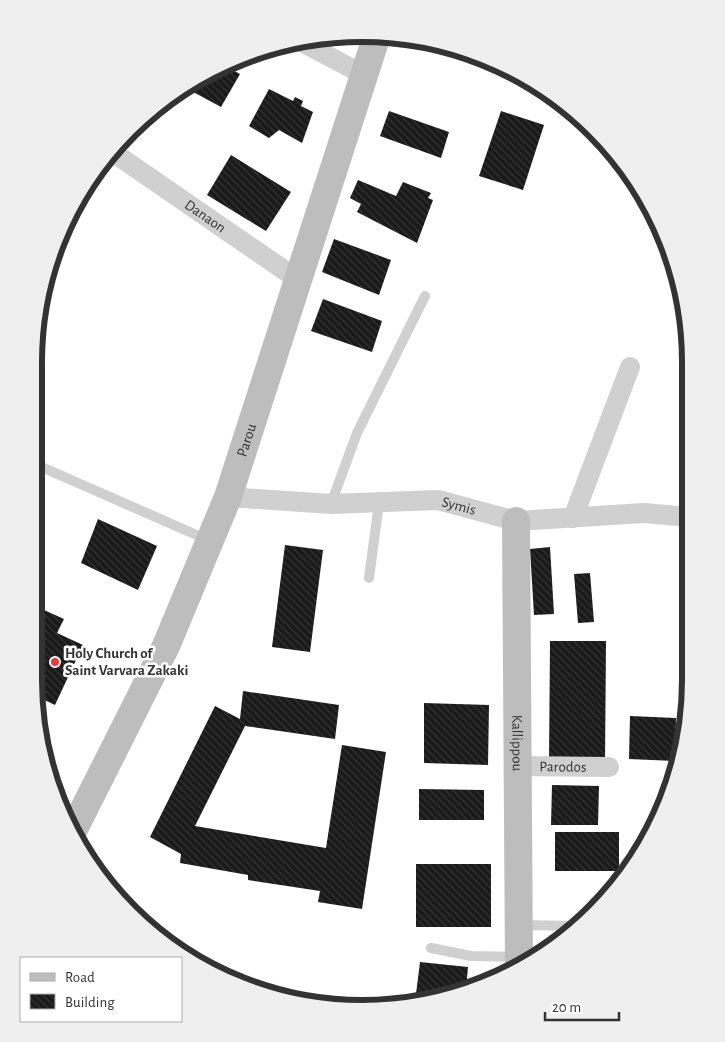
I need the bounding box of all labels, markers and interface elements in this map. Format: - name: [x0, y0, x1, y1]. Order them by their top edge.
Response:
- street label: Danaon: [182, 197, 228, 236]
- street label: Parou: [234, 421, 259, 459]
- street label: Symis: [440, 494, 477, 518]
- place label: Holy Church of Saint Varvara Zakaki: [65, 646, 188, 678]
- marker: Holy Church of Saint Varvara Zakaki: [49, 656, 61, 668]
- street label: Kallippou: [509, 715, 525, 772]
- street label: Parodos: [539, 759, 587, 775]
- legend: [20, 957, 182, 1022]
- text: Road: [65, 970, 95, 985]
- scale bar: [545, 990, 619, 1022]
- text: Building: [65, 995, 115, 1010]
- text: 20 m: [552, 1000, 581, 1015]

